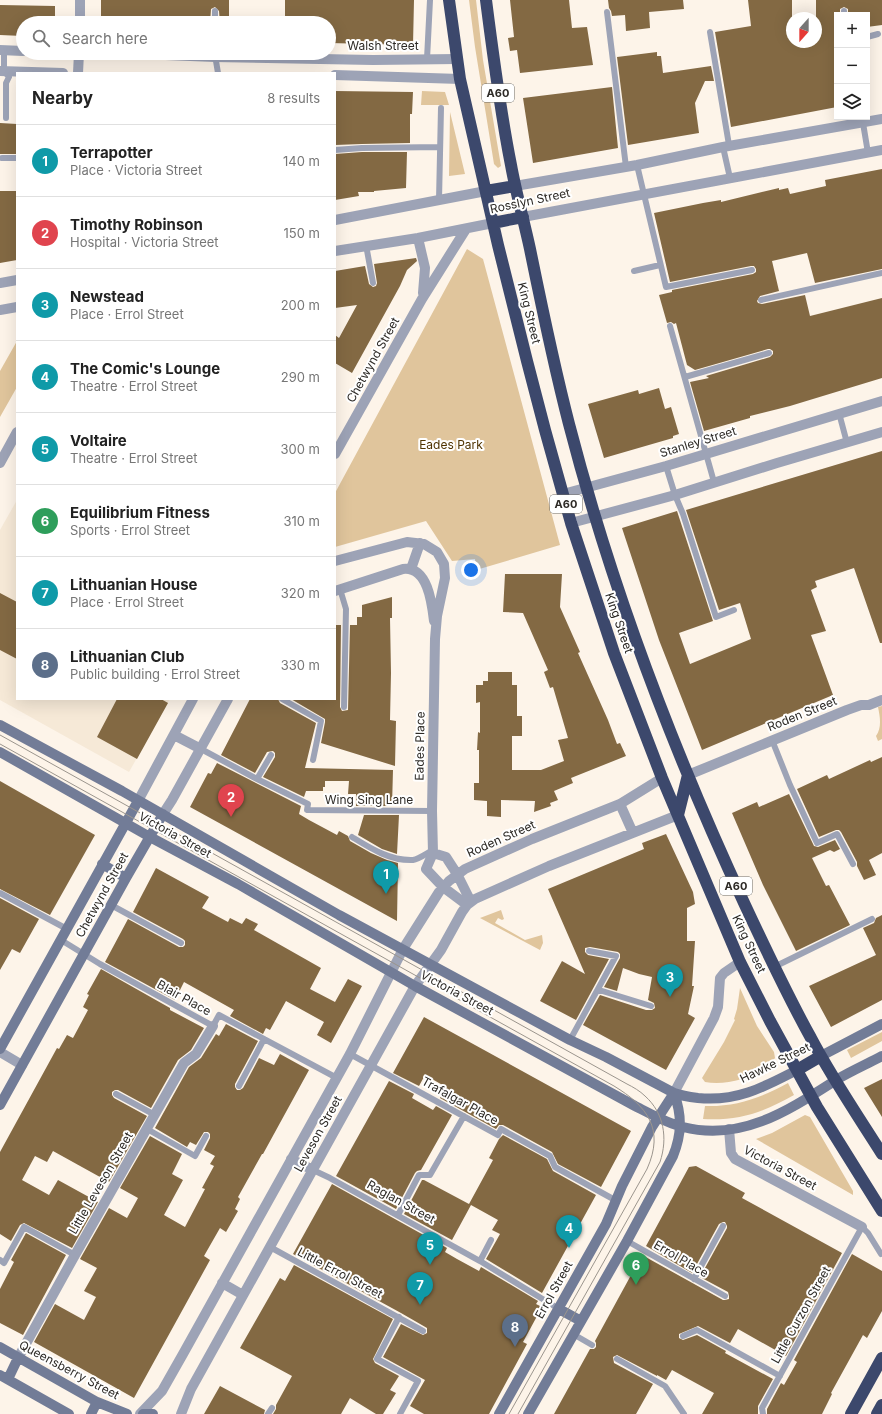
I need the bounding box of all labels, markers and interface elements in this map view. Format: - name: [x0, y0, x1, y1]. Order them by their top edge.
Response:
- north arrow: [786, 12, 822, 48]
- map controls: [834, 12, 870, 120]
- button: +: [834, 12, 870, 48]
- search box: [16, 16, 336, 60]
- icon: search: [30, 27, 52, 49]
- text: Search here: [62, 29, 148, 48]
- street label: Walsh Street: [347, 38, 419, 53]
- button: −: [834, 48, 870, 84]
- road number: A60: [482, 84, 514, 102]
- button: layers: [834, 84, 870, 120]
- text: Nearby: [32, 88, 93, 108]
- text: 8 results: [267, 90, 320, 106]
- text: Terrapotter: [70, 143, 153, 162]
- text: 1: [42, 153, 48, 169]
- text: 140 m: [283, 153, 320, 169]
- text: Place · Victoria Street: [70, 162, 202, 178]
- street label: Rosslyn Street: [489, 185, 571, 216]
- text: Timothy Robinson: [70, 215, 203, 234]
- text: 2: [41, 225, 49, 241]
- text: 150 m: [284, 225, 320, 241]
- text: Hospital · Victoria Street: [70, 234, 219, 250]
- street label: King Street: [515, 281, 544, 345]
- text: Newstead: [70, 287, 144, 306]
- text: 3: [41, 297, 49, 313]
- text: 200 m: [281, 297, 320, 313]
- text: Place · Errol Street: [70, 306, 184, 322]
- street label: Chetwynd Street: [343, 314, 402, 405]
- text: The Comic's Lounge: [70, 359, 220, 378]
- text: 4: [41, 369, 49, 385]
- text: 290 m: [281, 369, 320, 385]
- text: Theatre · Errol Street: [70, 378, 198, 394]
- street label: Stanley Street: [658, 423, 738, 460]
- text: Voltaire: [70, 431, 127, 450]
- park label: Eades Park: [419, 437, 483, 452]
- text: 5: [41, 441, 49, 457]
- text: 300 m: [281, 441, 320, 457]
- text: Theatre · Errol Street: [70, 450, 198, 466]
- road number: A60: [550, 495, 582, 513]
- text: Equilibrium Fitness: [70, 503, 210, 522]
- text: 6: [41, 513, 49, 529]
- text: 310 m: [283, 513, 320, 529]
- text: Sports · Errol Street: [70, 522, 190, 538]
- your location: [461, 560, 481, 580]
- text: Lithuanian House: [70, 575, 198, 594]
- text: 7: [41, 585, 49, 601]
- text: 320 m: [281, 585, 320, 601]
- street label: King Street: [602, 591, 637, 655]
- text: Place · Errol Street: [70, 594, 184, 610]
- text: Lithuanian Club: [70, 647, 184, 666]
- text: 8: [41, 657, 49, 673]
- text: 330 m: [281, 657, 320, 673]
- text: Public building · Errol Street: [70, 666, 240, 682]
- street label: Roden Street: [765, 693, 839, 734]
- street label: Eades Place: [411, 711, 428, 781]
- pin: 2: [218, 784, 244, 817]
- street label: Wing Sing Lane: [325, 792, 413, 807]
- street label: Victoria Street: [136, 808, 214, 861]
- street label: Roden Street: [464, 817, 537, 860]
- street label: Chetwynd Street: [72, 849, 131, 940]
- pin: 1: [373, 861, 399, 894]
- road number: A60: [720, 877, 752, 895]
- street label: King Street: [729, 912, 770, 976]
- pin: 3: [657, 964, 683, 997]
- street label: Victoria Street: [418, 967, 496, 1018]
- street label: Blair Place: [155, 977, 214, 1019]
- street label: Hawke Street: [737, 1039, 812, 1086]
- street label: Trafalgar Place: [419, 1073, 501, 1128]
- street label: Leveson Street: [290, 1093, 345, 1175]
- street label: Little Leveson Street: [65, 1129, 136, 1236]
- street label: Victoria Street: [741, 1142, 819, 1193]
- street label: Raglan Street: [364, 1177, 438, 1227]
- pin: 4: [556, 1215, 582, 1248]
- pin: 5: [417, 1232, 443, 1265]
- street label: Errol Place: [651, 1237, 711, 1280]
- street label: Little Errol Street: [295, 1244, 385, 1301]
- pin: 6: [623, 1252, 649, 1285]
- street label: Errol Street: [532, 1258, 576, 1321]
- street label: Little Curzon Street: [768, 1263, 834, 1366]
- pin: 7: [407, 1272, 433, 1305]
- pin: 8: [502, 1314, 528, 1347]
- street label: Queensberry Street: [17, 1337, 122, 1402]

